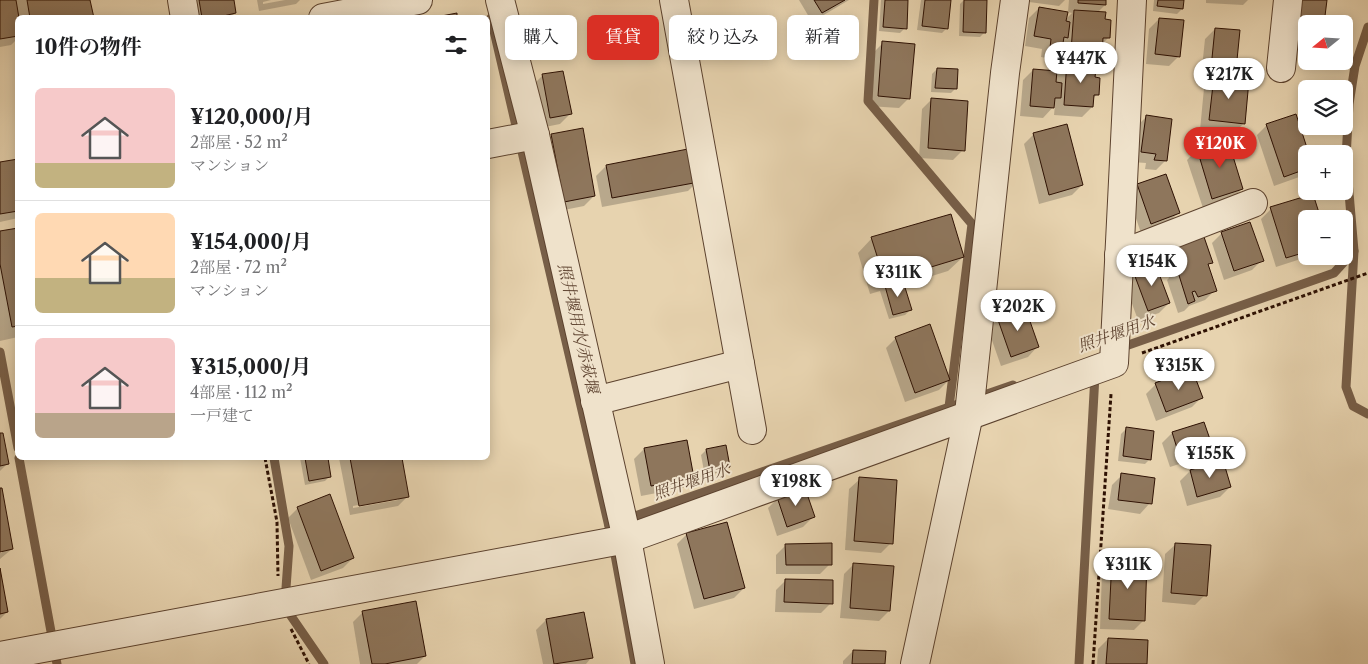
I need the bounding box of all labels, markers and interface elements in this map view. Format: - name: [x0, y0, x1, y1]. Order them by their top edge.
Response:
- chip: 購入: [505, 15, 577, 60]
- chip: 賃貸: [587, 15, 659, 60]
- chip: 絞り込み: [669, 15, 777, 60]
- chip: 新着: [787, 15, 859, 60]
- north arrow: [1298, 15, 1352, 70]
- map controls: [1298, 15, 1353, 265]
- icon: filters: [442, 31, 470, 59]
- text: 10件の物件: [35, 34, 142, 59]
- pin: ¥447K: [1046, 42, 1116, 84]
- text: ¥447K: [1055, 48, 1107, 68]
- pin: ¥217K: [1194, 58, 1264, 100]
- text: ¥217K: [1205, 64, 1253, 84]
- button: layers: [1298, 80, 1353, 135]
- text: ¥120,000/月: [190, 104, 314, 129]
- icon: home: [75, 108, 135, 168]
- pin: ¥120K: [1185, 126, 1255, 169]
- text: 2部屋 · 52 m²: [190, 132, 288, 152]
- text: ¥120K: [1195, 133, 1245, 153]
- button: +: [1298, 145, 1353, 200]
- text: マンション: [190, 155, 269, 175]
- button: −: [1298, 210, 1353, 265]
- text: ¥154,000/月: [190, 229, 312, 254]
- icon: home: [75, 233, 135, 293]
- pin: ¥154K: [1117, 244, 1187, 287]
- text: ¥154K: [1127, 251, 1177, 271]
- pin: ¥311K: [863, 256, 933, 298]
- text: 2部屋 · 72 m²: [190, 257, 287, 277]
- water label: 照井堰用水/赤萩堰: [554, 261, 604, 398]
- text: ¥311K: [874, 262, 922, 282]
- text: マンション: [190, 280, 269, 300]
- pin: ¥202K: [983, 290, 1053, 332]
- text: ¥202K: [992, 296, 1044, 316]
- water label: 照井堰用水: [1075, 310, 1159, 355]
- pin: ¥315K: [1144, 348, 1214, 391]
- text: ¥315,000/月: [190, 354, 311, 379]
- text: ¥315K: [1155, 355, 1203, 375]
- icon: home: [75, 358, 135, 418]
- text: 4部屋 · 112 m²: [190, 382, 293, 402]
- text: 一戸建て: [190, 405, 254, 425]
- pin: ¥155K: [1175, 436, 1245, 479]
- text: ¥155K: [1186, 443, 1234, 463]
- water label: 照井堰用水: [650, 458, 734, 503]
- pin: ¥198K: [761, 464, 831, 507]
- text: ¥198K: [771, 471, 821, 491]
- pin: ¥311K: [1093, 548, 1163, 590]
- text: ¥311K: [1104, 554, 1152, 574]

